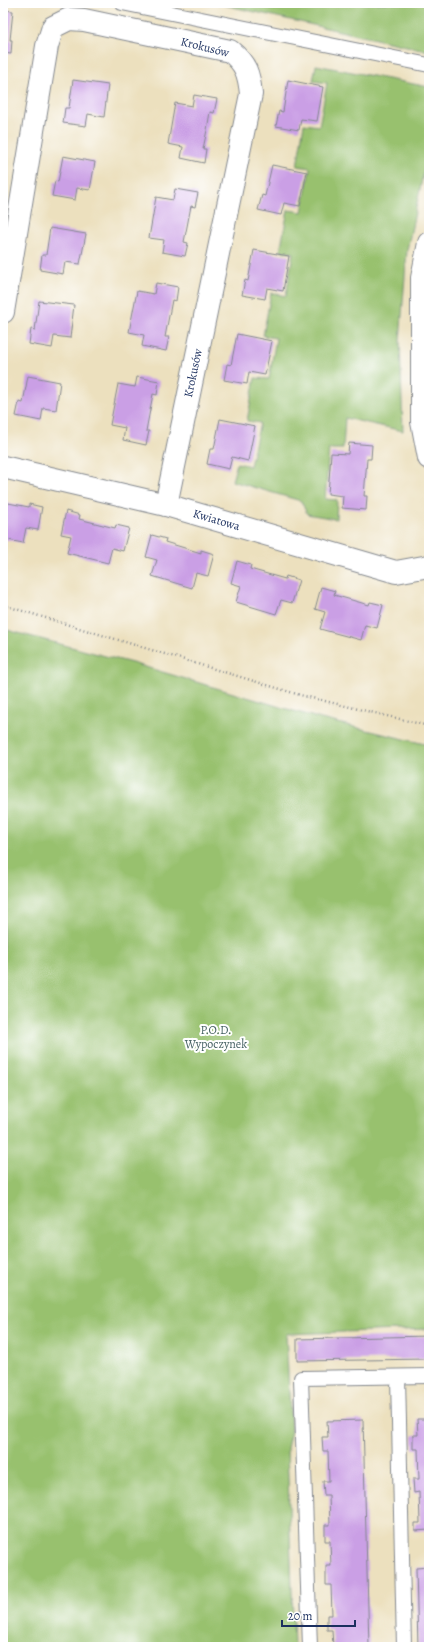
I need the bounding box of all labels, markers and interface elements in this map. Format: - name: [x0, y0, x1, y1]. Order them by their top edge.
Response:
- street label: Krokusów: [179, 33, 231, 61]
- street label: Krokusów: [180, 347, 206, 399]
- street label: Kwiatowa: [191, 505, 242, 534]
- park label: P.O.D. Wypoczynek: [184, 1022, 247, 1052]
- scale bar: [282, 1602, 355, 1628]
- text: 20 m: [288, 1608, 312, 1624]

